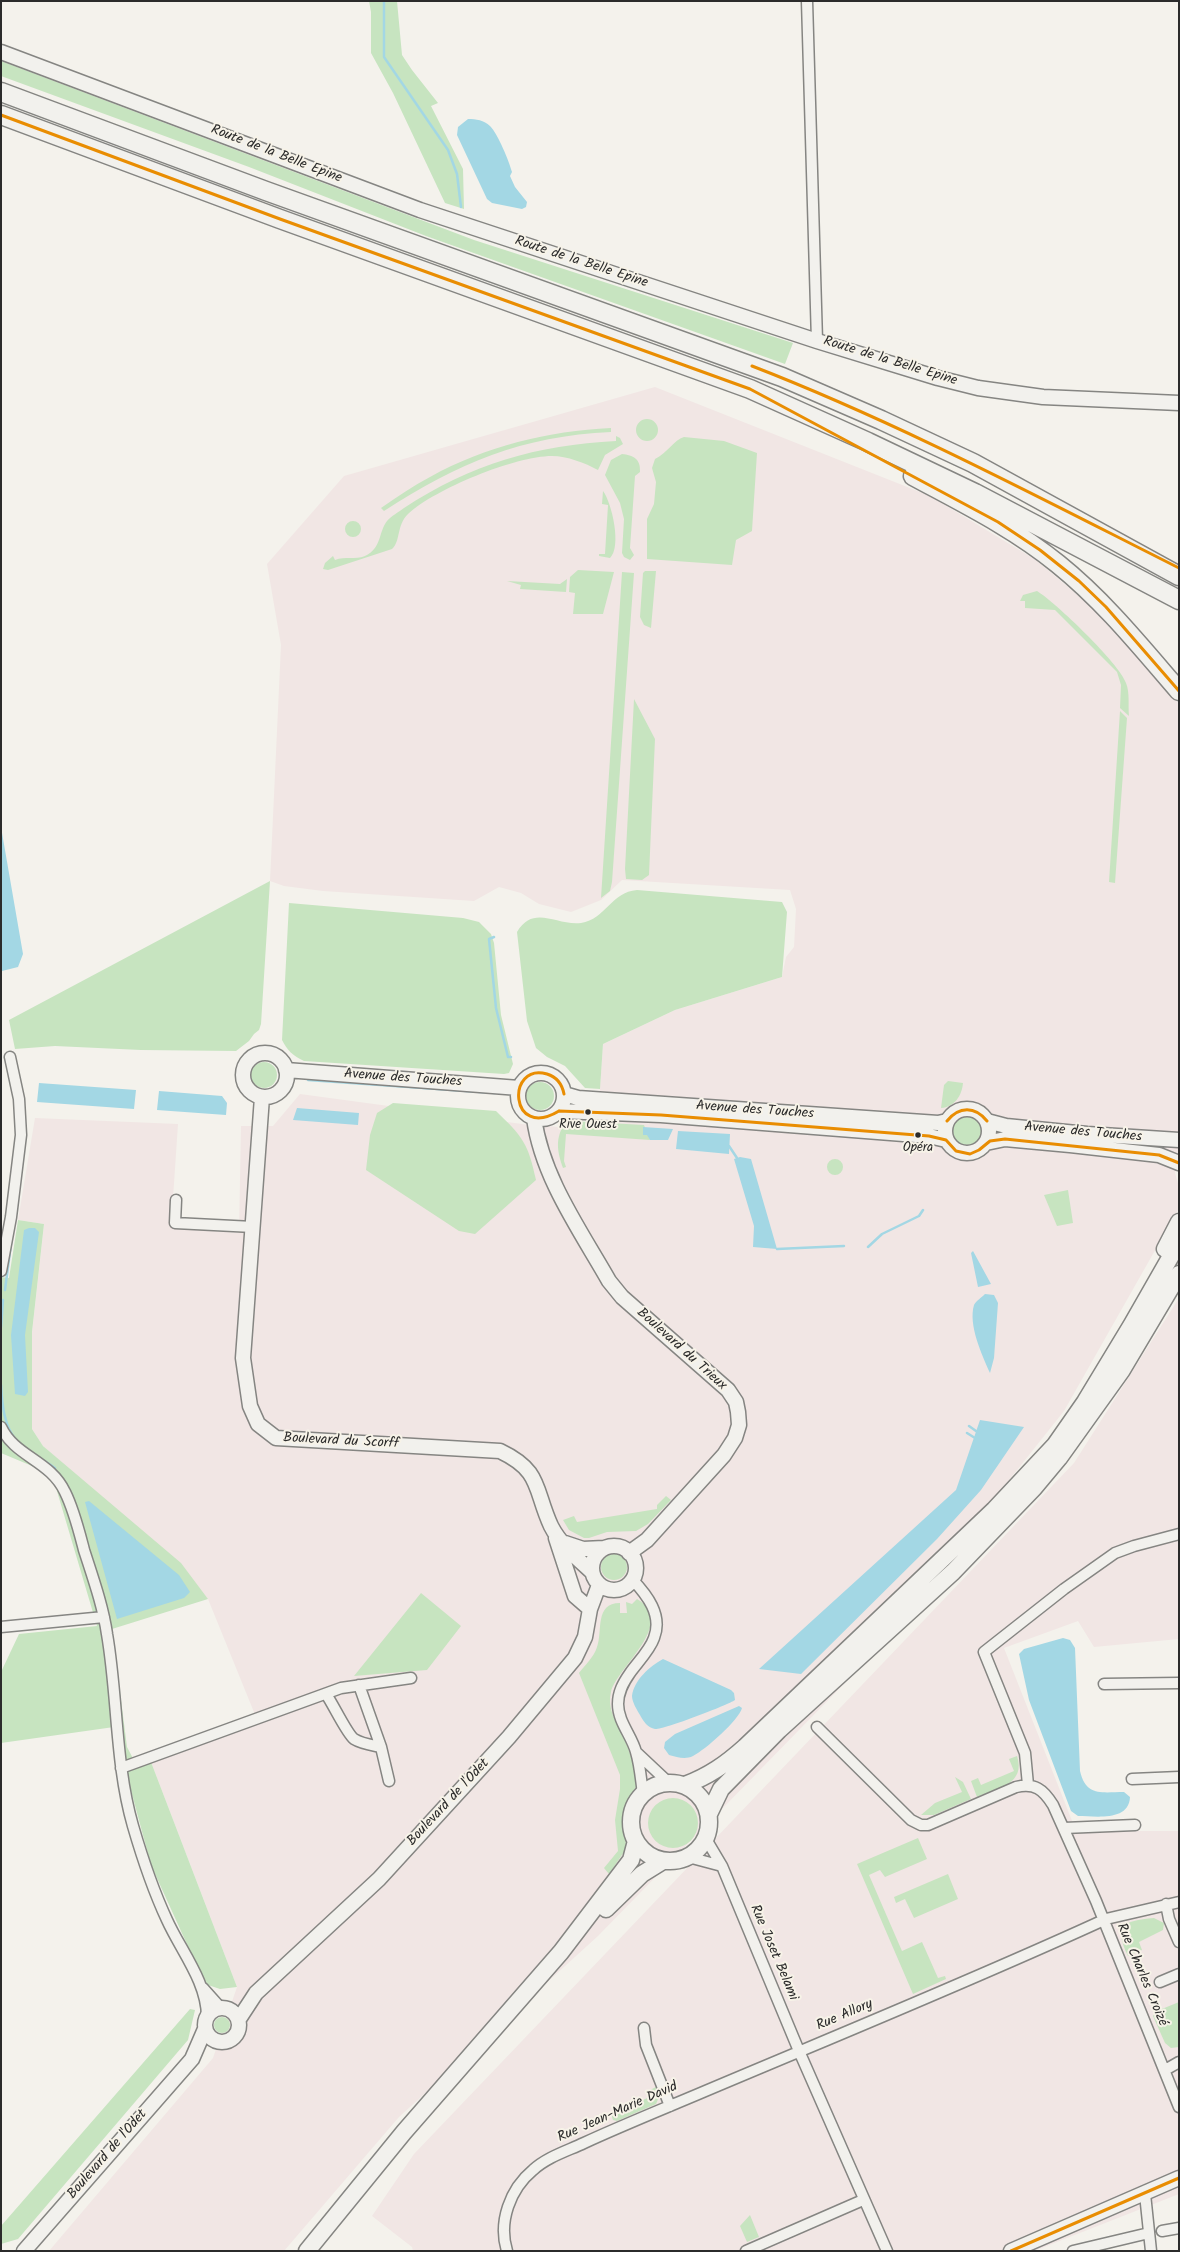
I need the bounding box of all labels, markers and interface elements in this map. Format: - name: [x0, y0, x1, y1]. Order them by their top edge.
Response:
- street label: Route de la Belle Epine: [208, 122, 344, 188]
- street label: Route de la Belle Epine: [512, 234, 650, 292]
- street label: Route de la Belle Epine: [821, 334, 959, 390]
- street label: Avenue des Touches: [343, 1066, 463, 1092]
- street label: Avenue des Touches: [695, 1098, 815, 1124]
- marker: Rive Ouest: [583, 1107, 593, 1117]
- place label: Rive Ouest: [559, 1118, 617, 1134]
- street label: Avenue des Touches: [1023, 1119, 1143, 1147]
- marker: Opéra: [913, 1130, 923, 1140]
- place label: Opéra: [903, 1141, 933, 1157]
- street label: Boulevard du Trieux: [633, 1305, 729, 1395]
- street label: Boulevard du Scorff: [283, 1431, 399, 1453]
- street label: Boulevard de l'Odet: [404, 1756, 494, 1850]
- street label: Rue Joset Belami: [745, 1902, 801, 2004]
- street label: Rue Charles Croizé: [1112, 1921, 1170, 2029]
- street label: Rue Allory: [814, 1997, 876, 2035]
- street label: Rue Jean-Marie David: [555, 2079, 681, 2147]
- street label: Boulevard de l'Odet: [65, 2107, 151, 2203]

